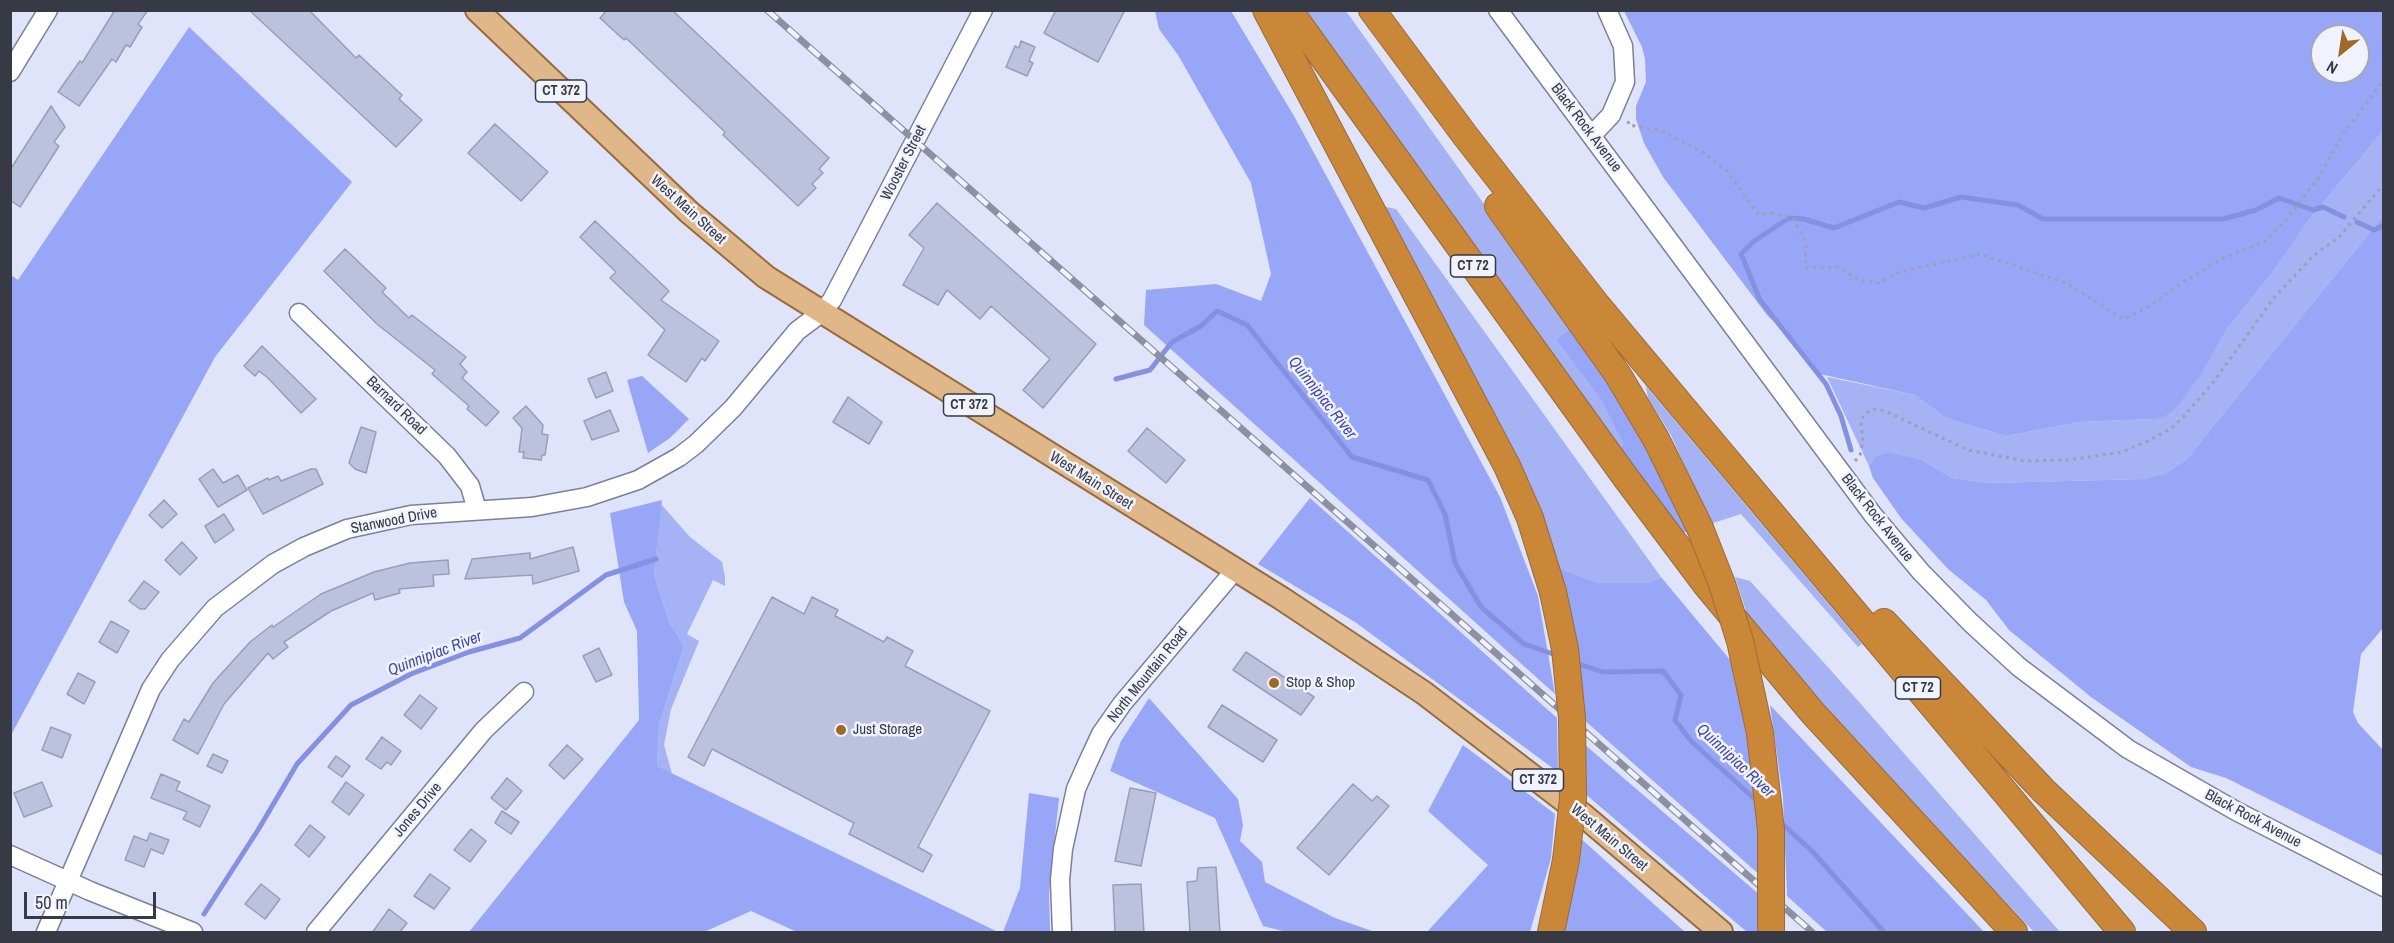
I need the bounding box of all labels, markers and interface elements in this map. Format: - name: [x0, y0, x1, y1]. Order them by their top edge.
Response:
- north arrow: [2310, 24, 2370, 84]
- text: N: [2322, 56, 2342, 80]
- road number: CT 372: [536, 80, 586, 102]
- street label: Black Rock Avenue: [1547, 80, 1625, 176]
- street label: Wooster Street: [877, 122, 931, 204]
- street label: West Main Street: [647, 172, 729, 248]
- road number: CT 72: [1450, 255, 1496, 277]
- water label: Quinnipiac River: [1284, 353, 1360, 443]
- street label: Barnard Road: [362, 373, 430, 439]
- road number: CT 372: [944, 394, 994, 416]
- street label: West Main Street: [1046, 448, 1136, 514]
- street label: Black Rock Avenue: [1837, 471, 1917, 565]
- street label: Stanwood Drive: [349, 504, 439, 538]
- street label: North Mountain Road: [1104, 624, 1192, 726]
- water label: Quinnipiac River: [385, 627, 485, 681]
- place label: Stop & Shop: [1286, 674, 1355, 692]
- marker: Stop & Shop: [1267, 676, 1281, 690]
- road number: CT 72: [1896, 677, 1940, 699]
- water label: Quinnipiac River: [1692, 720, 1778, 802]
- place label: Just Storage: [853, 721, 922, 739]
- marker: Just Storage: [834, 723, 848, 737]
- road number: CT 372: [1512, 769, 1564, 791]
- street label: Jones Drive: [390, 779, 446, 841]
- street label: Black Rock Avenue: [2202, 786, 2304, 852]
- street label: West Main Street: [1567, 801, 1651, 875]
- scale bar: [27, 880, 159, 918]
- text: 50 m: [35, 890, 68, 915]

